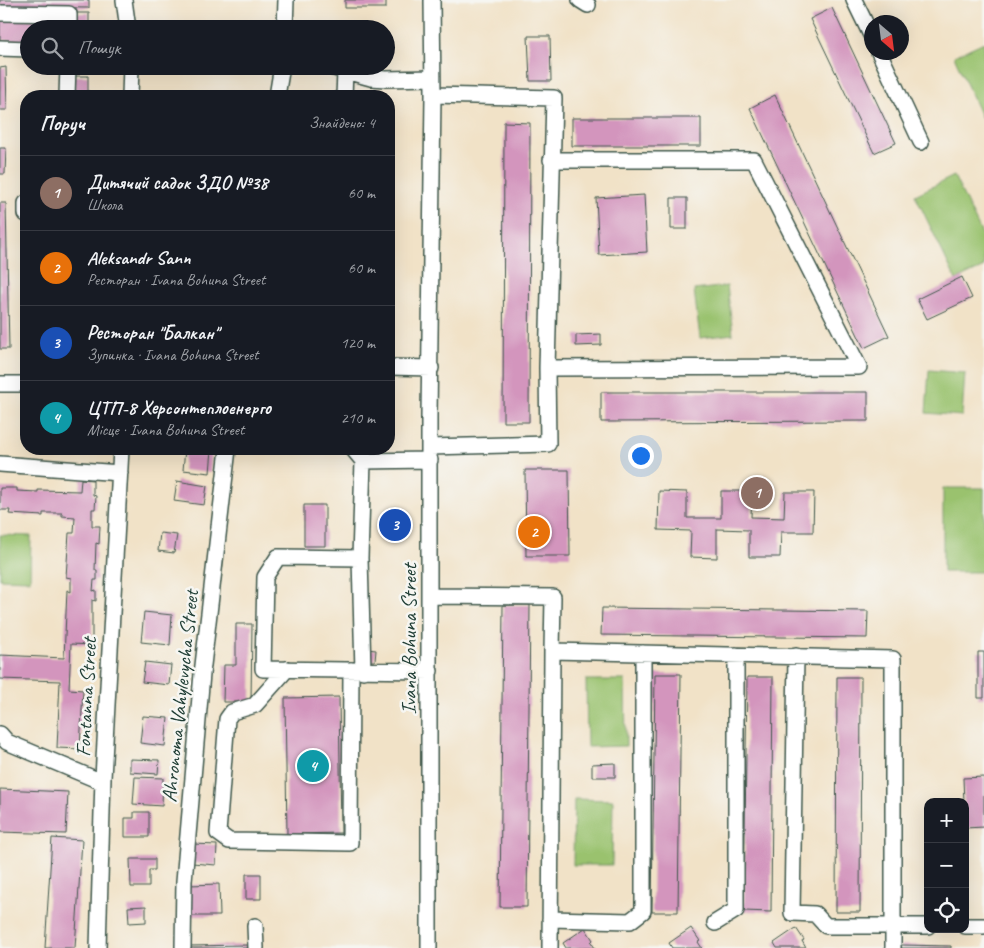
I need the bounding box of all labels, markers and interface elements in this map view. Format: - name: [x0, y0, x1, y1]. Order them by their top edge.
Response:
- north arrow: [864, 15, 909, 60]
- search box: [20, 20, 395, 75]
- icon: search: [38, 34, 66, 62]
- text: Пошук: [78, 36, 120, 60]
- text: Поруч: [40, 110, 85, 136]
- text: Знайдено: 4: [309, 113, 375, 133]
- text: Дитячий садок ЗДО №38: [87, 171, 268, 195]
- text: 1: [52, 183, 60, 203]
- text: 60 m: [348, 183, 375, 203]
- text: Школа: [87, 195, 122, 215]
- text: Aleksandr Sann: [87, 246, 191, 270]
- text: 2: [52, 258, 60, 278]
- text: 60 m: [348, 258, 375, 278]
- text: Ресторан · Ivana Bohuna Street: [87, 270, 265, 290]
- text: Ресторан "Балкан": [87, 321, 218, 345]
- text: 3: [52, 333, 60, 353]
- text: 120 m: [341, 333, 375, 353]
- text: Зупинка · Ivana Bohuna Street: [87, 345, 259, 365]
- text: ЦТП-8 Херсонтеплоенерго: [87, 396, 271, 420]
- text: 4: [52, 408, 60, 428]
- text: 210 m: [341, 408, 375, 428]
- text: Місце · Ivana Bohuna Street: [87, 420, 244, 440]
- your location: [628, 443, 654, 469]
- pin: 1: [741, 474, 773, 512]
- pin: 3: [379, 506, 411, 544]
- pin: 2: [518, 513, 550, 551]
- street label: Ivana Bohuna Street: [396, 562, 422, 714]
- street label: Ahronoma Vahylevycha Street: [156, 587, 204, 803]
- street label: Fontanna Street: [70, 635, 102, 757]
- pin: 4: [297, 747, 329, 785]
- map controls: [924, 798, 969, 933]
- button: +: [924, 798, 969, 843]
- button: −: [924, 843, 969, 888]
- button: locate: [924, 888, 969, 933]

